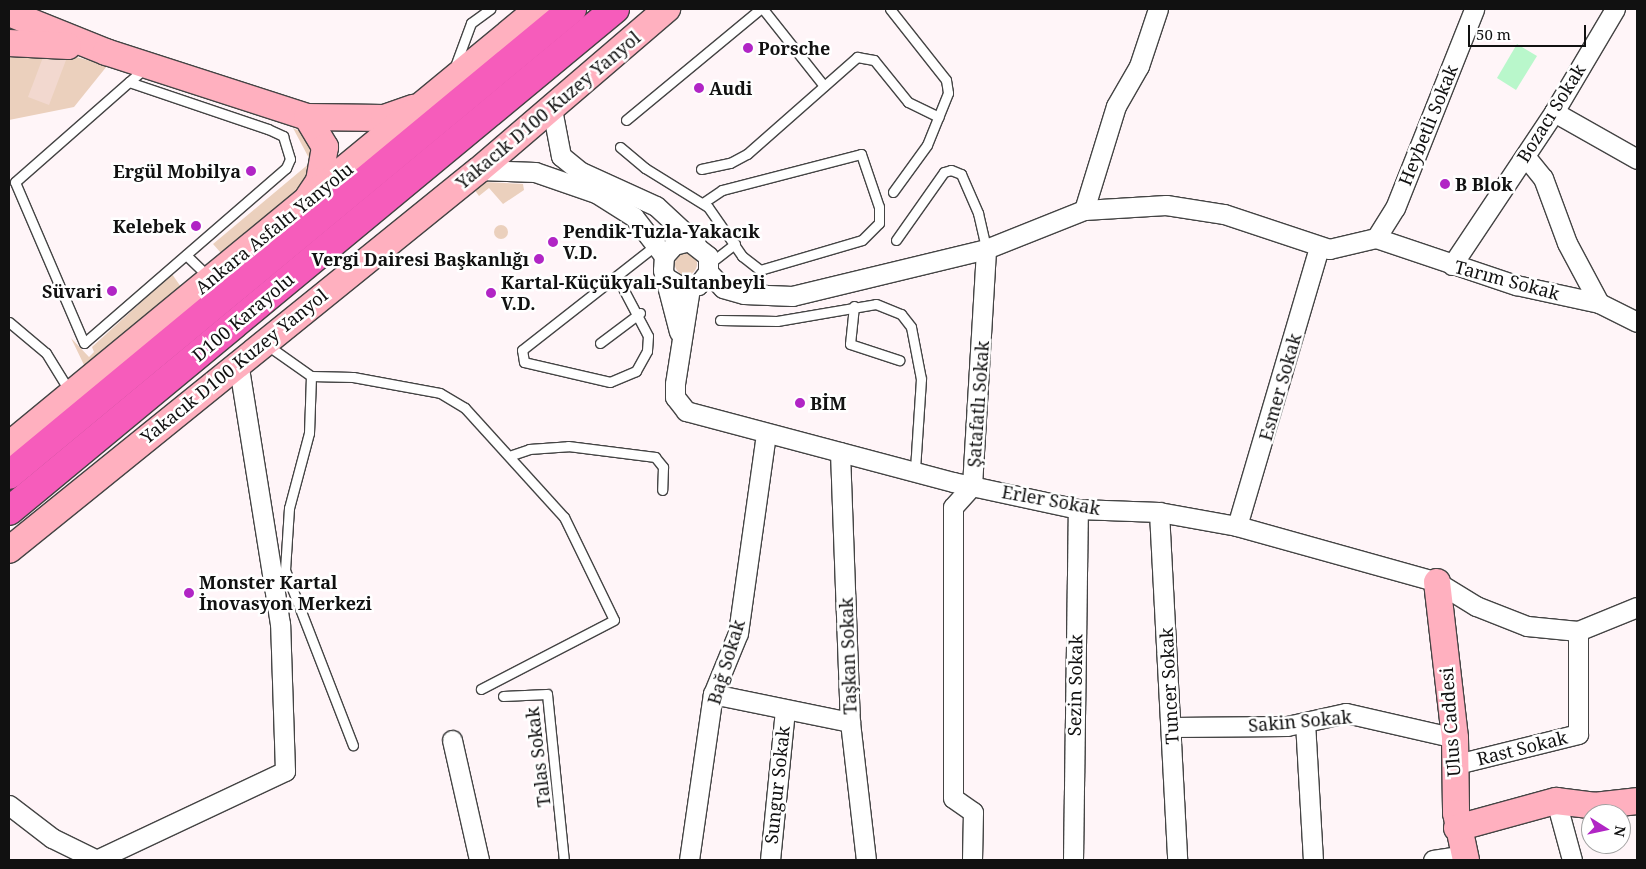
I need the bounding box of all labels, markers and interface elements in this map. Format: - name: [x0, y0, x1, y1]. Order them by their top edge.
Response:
- scale bar: [1471, 15, 1588, 47]
- text: 50 m: [1476, 24, 1511, 44]
- street label: Yakacık D100 Kuzey Yanyol: [452, 27, 644, 193]
- place label: Porsche: [758, 37, 830, 59]
- marker: Porsche: [742, 42, 754, 54]
- street label: Bozacı Sokak: [1512, 60, 1590, 166]
- street label: Heybetli Sokak: [1394, 61, 1462, 189]
- place label: Audi: [709, 77, 752, 99]
- marker: Audi: [693, 82, 705, 94]
- street label: Ankara Asfaltı Yanyolu: [191, 158, 357, 298]
- place label: Ergül Mobilya: [113, 160, 241, 182]
- marker: Ergül Mobilya: [245, 165, 257, 177]
- place label: B Blok: [1455, 173, 1513, 195]
- marker: B Blok: [1439, 178, 1451, 190]
- place label: Kelebek: [113, 215, 186, 237]
- marker: Kelebek: [190, 220, 202, 232]
- place label: Pendik-Tuzla-Yakacık V.D.: [563, 221, 760, 264]
- marker: Pendik-Tuzla-Yakacık V.D.: [547, 236, 559, 248]
- place label: Vergi Dairesi Başkanlığı: [311, 248, 529, 270]
- marker: Vergi Dairesi Başkanlığı: [533, 253, 545, 265]
- street label: Tarım Sokak: [1452, 256, 1562, 304]
- street label: D100 Karayolu: [188, 268, 298, 366]
- place label: Kartal-Küçükyalı-Sultanbeyli V.D.: [501, 272, 766, 314]
- place label: Süvari: [42, 280, 102, 302]
- street label: Yakacık D100 Kuzey Yanyol: [136, 284, 332, 448]
- marker: Süvari: [106, 285, 118, 297]
- marker: Kartal-Küçükyalı-Sultanbeyli V.D.: [485, 287, 497, 299]
- street label: Esmer Sokak: [1254, 331, 1306, 443]
- street label: Şatafatlı Sokak: [963, 340, 993, 468]
- place label: BİM: [810, 392, 846, 414]
- marker: BİM: [794, 397, 806, 409]
- street label: Erler Sokak: [1000, 481, 1102, 519]
- place label: Monster Kartal İnovasyon Merkezi: [199, 572, 372, 614]
- marker: Monster Kartal İnovasyon Merkezi: [183, 587, 195, 599]
- street label: Taşkan Sokak: [835, 597, 861, 715]
- street label: Bağ Sokak: [703, 617, 749, 707]
- street label: Tuncer Sokak: [1155, 627, 1183, 745]
- street label: Sezin Sokak: [1063, 634, 1087, 736]
- street label: Ulus Caddesi: [1435, 667, 1465, 777]
- street label: Talas Sokak: [521, 706, 555, 808]
- street label: Sakin Sokak: [1247, 706, 1353, 736]
- street label: Sungur Sokak: [760, 725, 794, 845]
- street label: Rast Sokak: [1475, 726, 1569, 770]
- north arrow: [1581, 804, 1631, 854]
- text: N: [1610, 824, 1631, 839]

